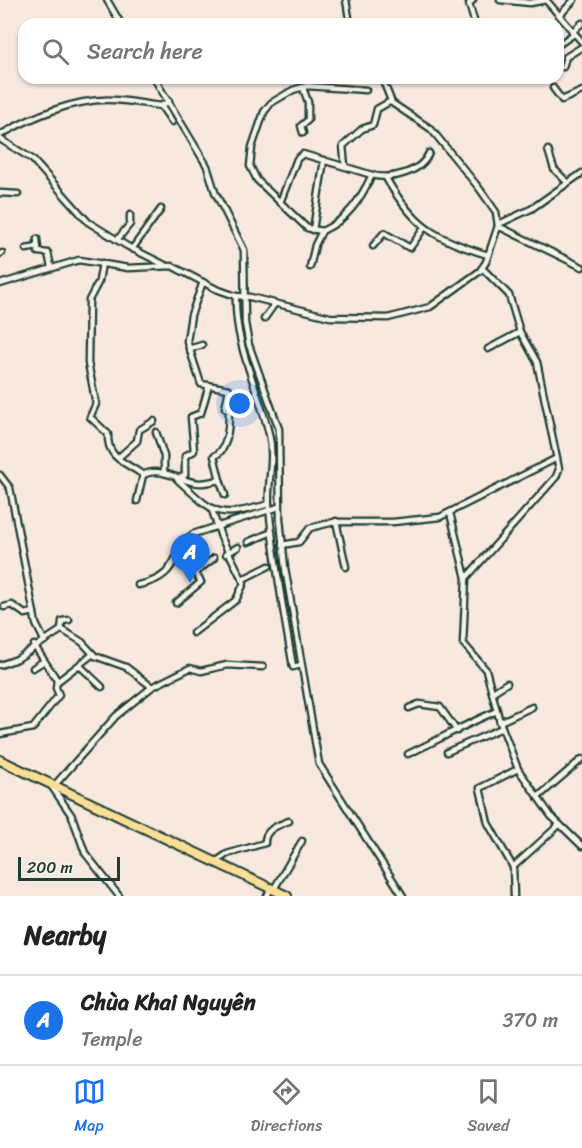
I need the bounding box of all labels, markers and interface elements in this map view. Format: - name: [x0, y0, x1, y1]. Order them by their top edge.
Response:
- search box: [18, 18, 564, 84]
- text: Search here: [87, 32, 203, 71]
- icon: search: [39, 35, 72, 68]
- your location: [225, 389, 254, 418]
- pin: A: [170, 534, 210, 583]
- text: 200 m: [27, 853, 73, 882]
- scale bar: [18, 854, 120, 882]
- text: Nearby: [24, 912, 106, 958]
- text: Chùa Khai Nguyên: [81, 983, 256, 1022]
- text: A: [37, 1003, 50, 1038]
- text: 370 m: [502, 1003, 558, 1038]
- text: Temple: [81, 1022, 143, 1057]
- tab: Map: [73, 1075, 106, 1140]
- tab: Directions: [251, 1075, 322, 1140]
- tab: Saved: [467, 1075, 509, 1140]

